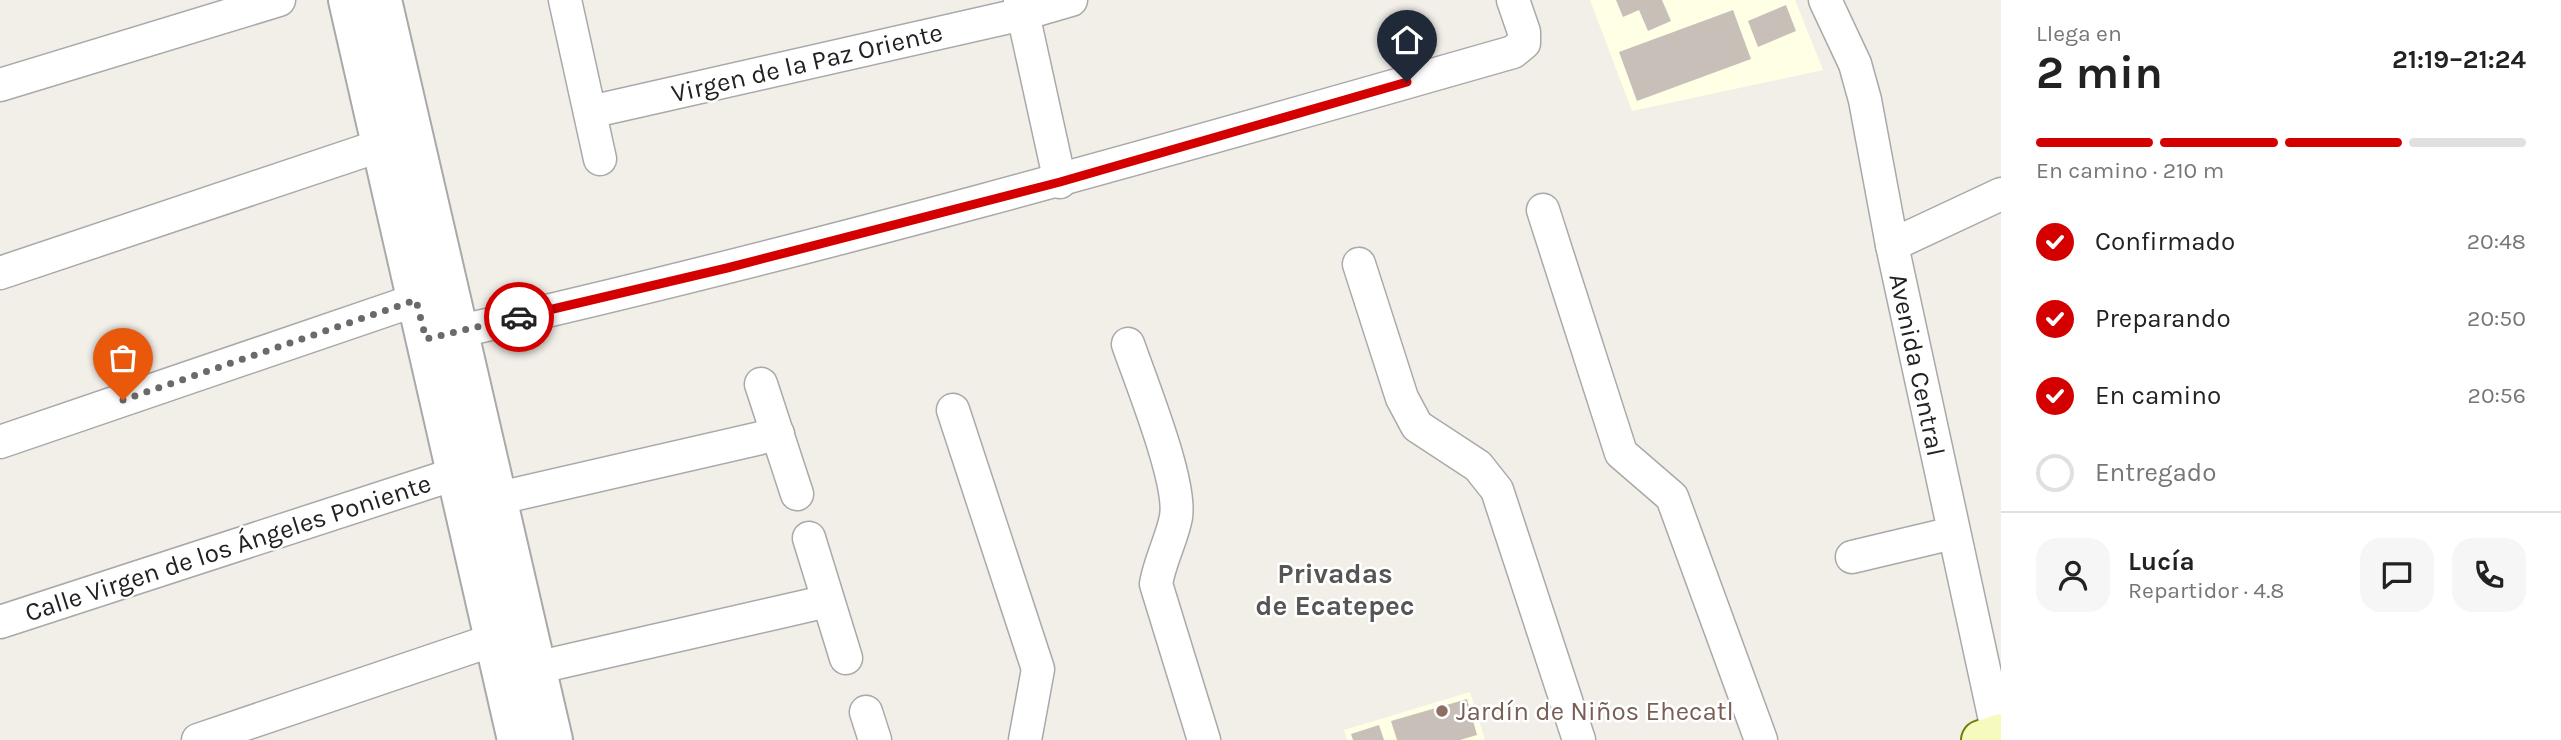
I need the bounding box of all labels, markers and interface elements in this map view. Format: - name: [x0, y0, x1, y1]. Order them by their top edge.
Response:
- pin: [1377, 10, 1437, 82]
- street label: Virgen de la Paz Oriente: [668, 17, 946, 109]
- text: Llega en: [2036, 20, 2122, 47]
- icon: home: [1388, 21, 1426, 59]
- text: 21:19–21:24: [2392, 44, 2526, 75]
- text: 2 min: [2036, 46, 2163, 100]
- text: En camino · 210 m: [2036, 157, 2224, 184]
- icon: check: [2036, 223, 2074, 261]
- text: Confirmado: [2095, 226, 2235, 257]
- text: 20:48: [2467, 228, 2526, 255]
- street label: Avenida Central: [1883, 271, 1951, 459]
- courier: [484, 282, 554, 352]
- icon: car: [500, 298, 538, 336]
- icon: check: [2036, 300, 2074, 338]
- text: Preparando: [2095, 303, 2231, 334]
- text: 20:50: [2467, 305, 2526, 332]
- pin: [93, 328, 153, 400]
- icon: bag: [104, 339, 142, 377]
- icon: check: [2036, 377, 2074, 415]
- text: En camino: [2095, 380, 2221, 411]
- text: 20:56: [2468, 382, 2526, 409]
- text: Entregado: [2095, 457, 2216, 488]
- street label: Calle Virgen de los Ángeles Poniente: [21, 467, 435, 628]
- button: person: [2036, 538, 2110, 612]
- button: chat: [2360, 538, 2434, 612]
- button: phone: [2452, 538, 2526, 612]
- text: Lucía: [2128, 546, 2195, 577]
- district label: Privadas de Ecatepec: [1255, 557, 1415, 622]
- text: Repartidor · 4.8: [2128, 577, 2284, 604]
- place label: Jardín de Niños Ehecatl: [1456, 696, 1734, 727]
- marker: Jardín de Niños Ehecatl: [1434, 703, 1450, 719]

